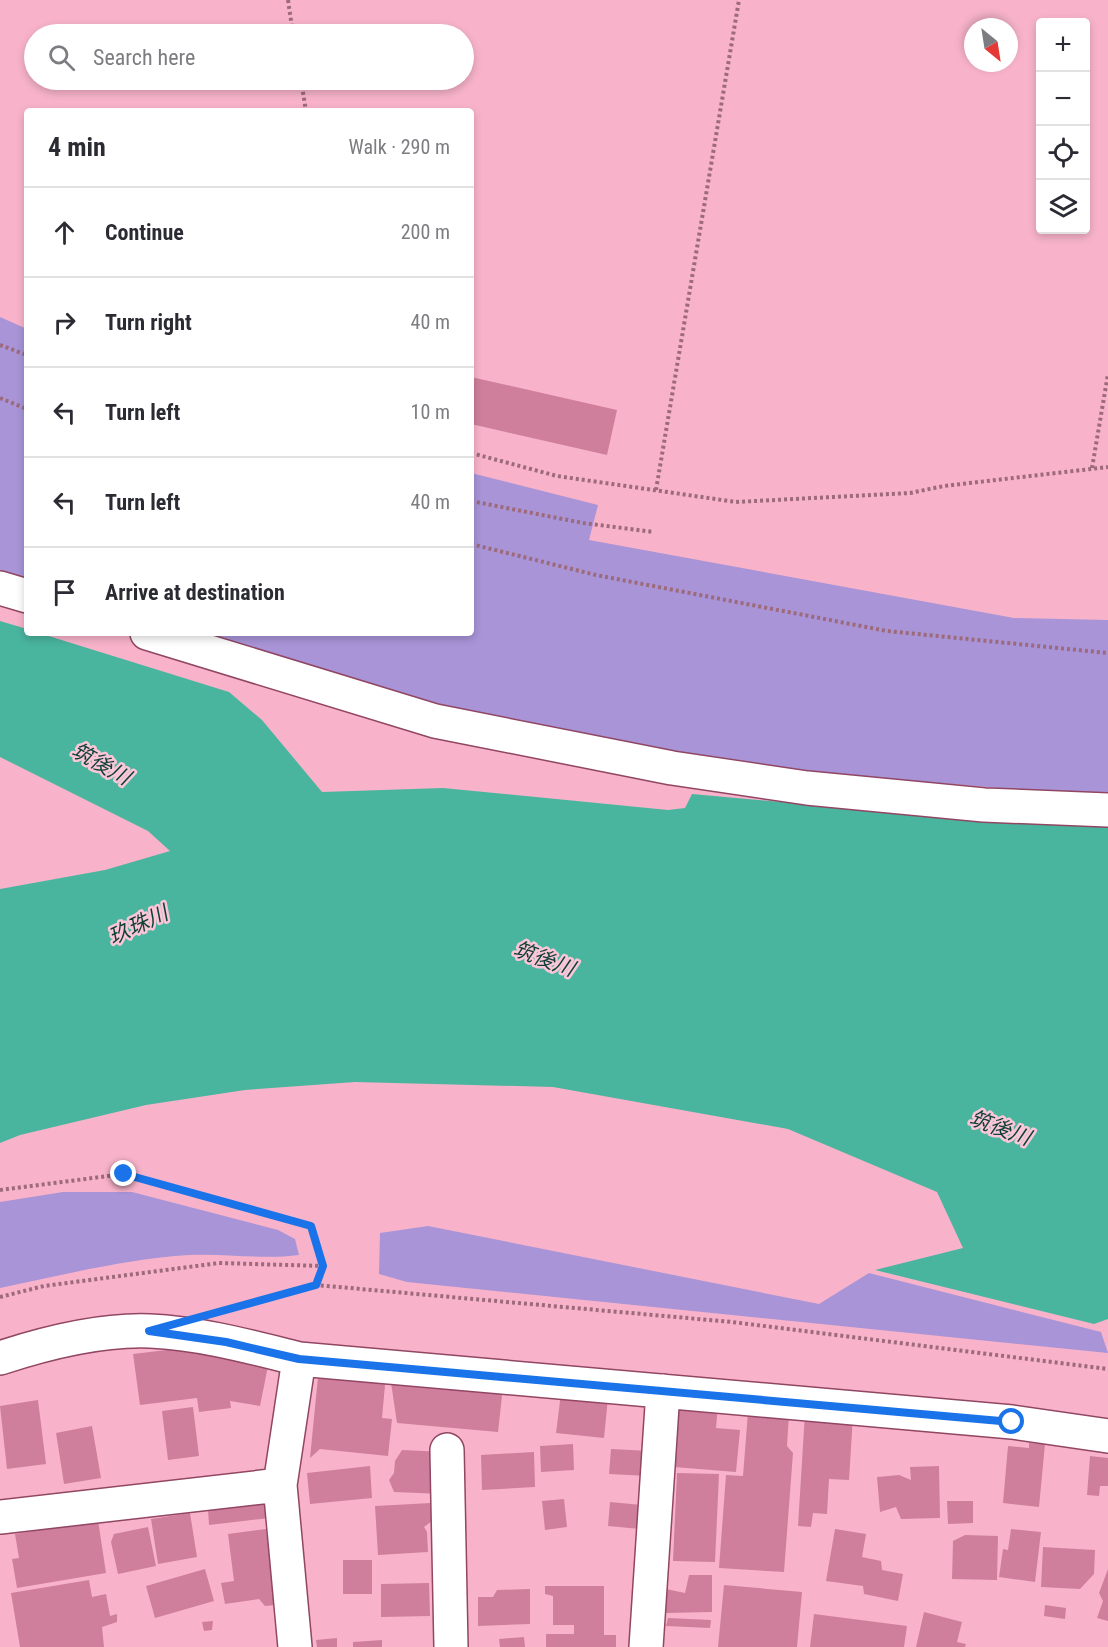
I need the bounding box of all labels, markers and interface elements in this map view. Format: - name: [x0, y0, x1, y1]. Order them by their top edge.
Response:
- north arrow: [964, 18, 1018, 72]
- map controls: [1036, 18, 1090, 234]
- button: +: [1036, 18, 1090, 72]
- search box: [24, 24, 474, 90]
- icon: search: [45, 41, 78, 74]
- text: Search here: [93, 45, 195, 70]
- button: −: [1036, 72, 1090, 126]
- button: locate: [1036, 126, 1090, 180]
- text: 4 min: [48, 132, 106, 162]
- text: Walk · 290 m: [349, 135, 450, 159]
- button: layers: [1036, 180, 1090, 234]
- icon: ahead: [48, 216, 81, 249]
- text: Continue: [105, 220, 184, 245]
- text: 200 m: [401, 220, 450, 244]
- icon: right: [48, 306, 81, 339]
- text: Turn right: [105, 310, 192, 335]
- text: 40 m: [411, 310, 450, 334]
- icon: left: [48, 396, 81, 429]
- text: Turn left: [105, 400, 180, 425]
- text: 10 m: [411, 400, 450, 424]
- icon: left: [48, 486, 81, 519]
- text: Turn left: [105, 490, 180, 515]
- text: 40 m: [411, 490, 450, 514]
- icon: arrive: [48, 576, 81, 609]
- text: Arrive at destination: [105, 580, 285, 605]
- water label: 筑後川: [68, 738, 136, 791]
- water label: 玖珠川: [104, 900, 173, 949]
- water label: 筑後川: [510, 937, 580, 982]
- water label: 筑後川: [966, 1106, 1036, 1151]
- route end: [110, 1160, 136, 1186]
- route start: [998, 1408, 1024, 1434]

